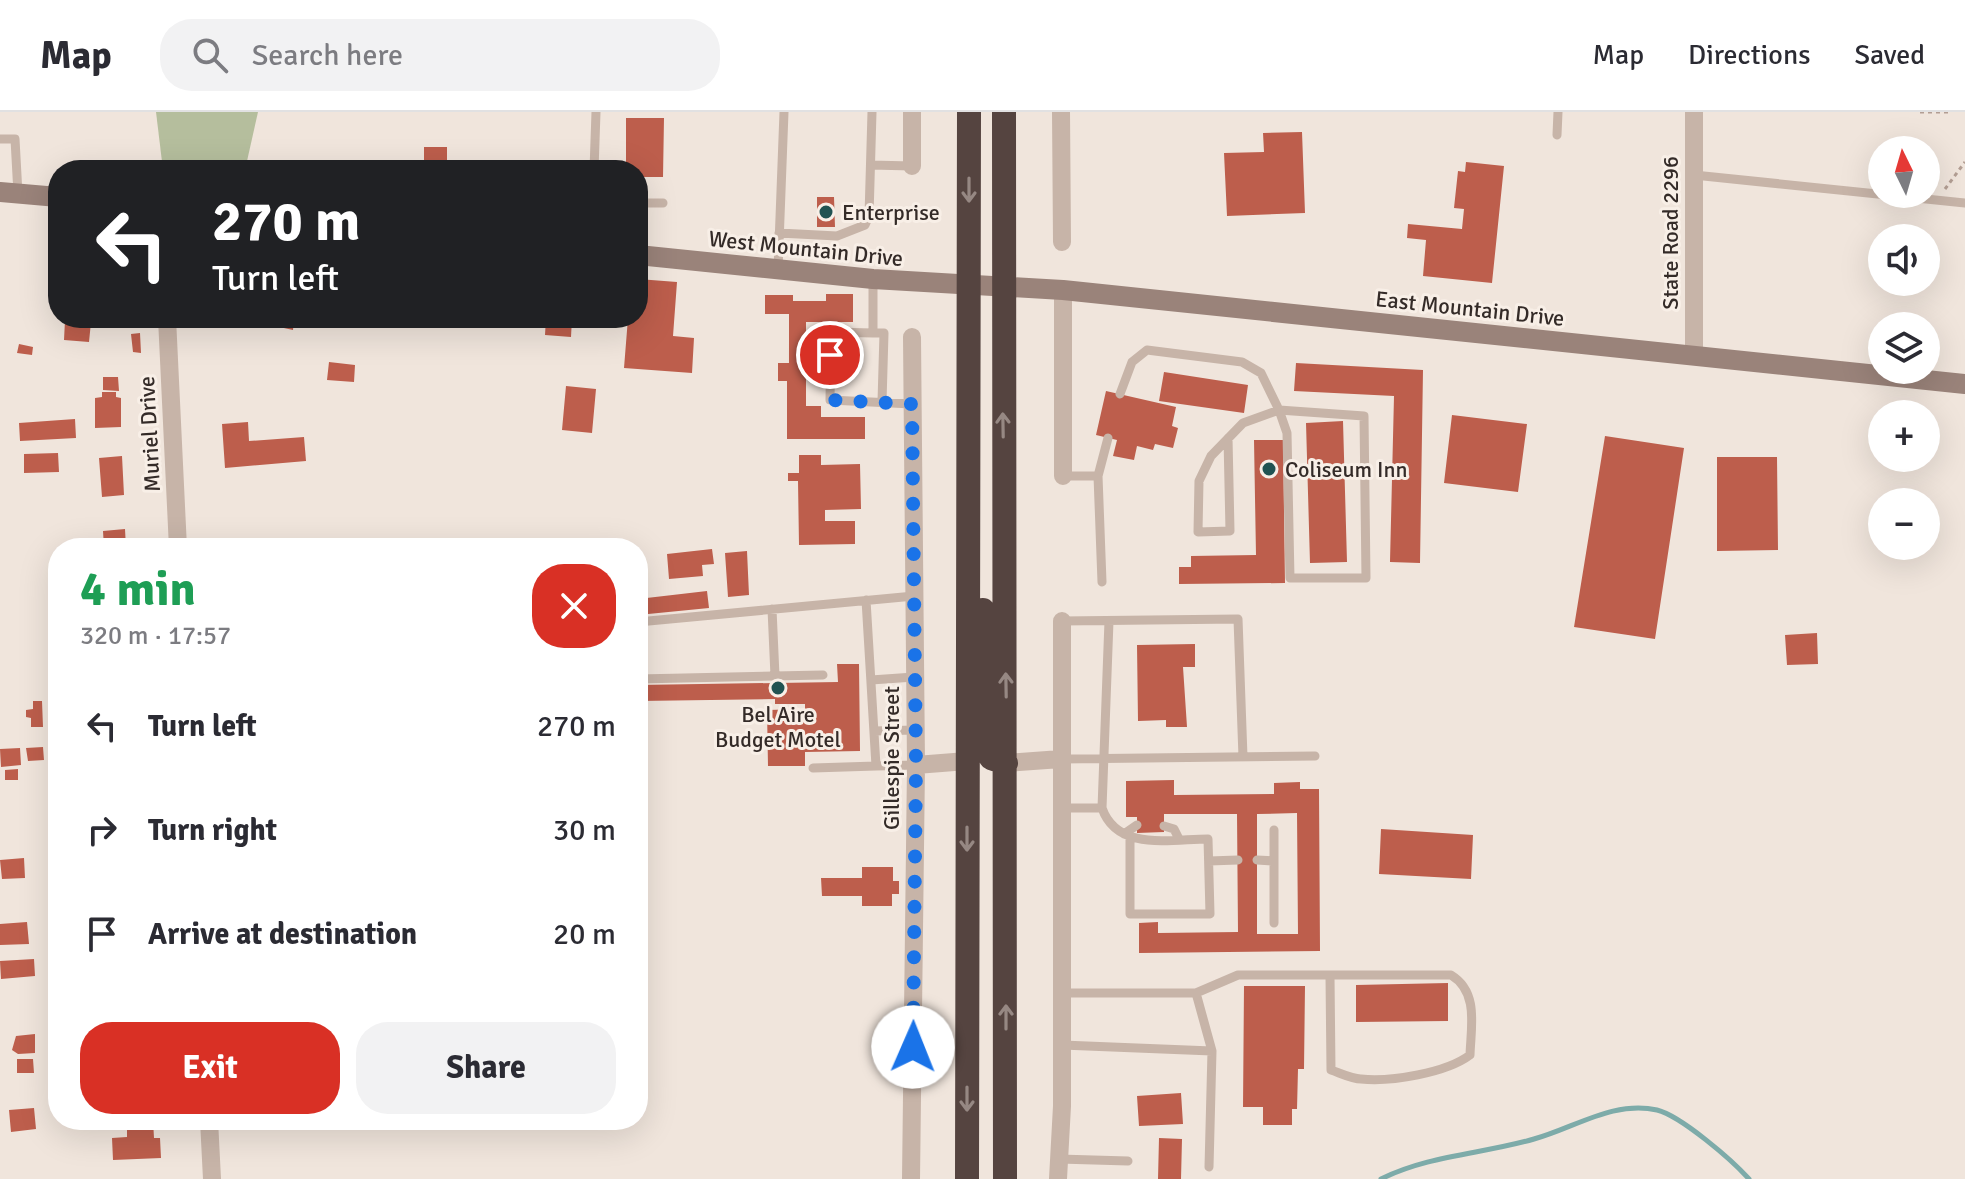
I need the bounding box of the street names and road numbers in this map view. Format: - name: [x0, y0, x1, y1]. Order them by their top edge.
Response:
- street label: State Road 2296: [1657, 156, 1684, 310]
- street label: West Mountain Drive: [707, 225, 904, 272]
- street label: East Mountain Drive: [1374, 285, 1566, 332]
- street label: Muriel Drive: [133, 375, 166, 492]
- street label: Gillespie Street: [878, 686, 905, 830]

